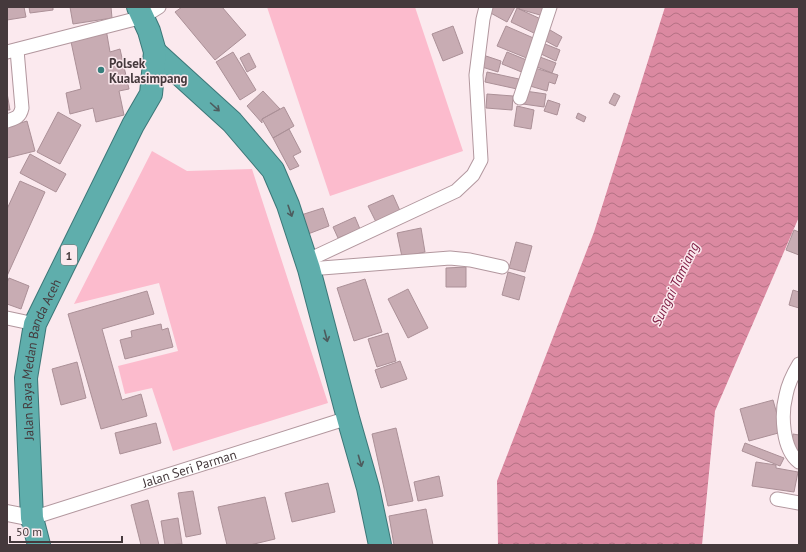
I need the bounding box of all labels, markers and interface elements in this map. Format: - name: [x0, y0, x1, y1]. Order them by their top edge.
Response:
- place label: Polsek Kualasimpang: [109, 55, 188, 87]
- marker: Polsek Kualasimpang: [96, 65, 106, 75]
- one-way arrow: [210, 102, 220, 111]
- one-way arrow: [287, 204, 294, 217]
- water label: Sungai Tamiang: [647, 239, 703, 329]
- road number: 1: [61, 245, 77, 265]
- street label: Jalan Raya Medan Banda Aceh: [17, 276, 65, 442]
- one-way arrow: [323, 329, 331, 342]
- street label: Jalan Seri Parman: [139, 445, 239, 491]
- one-way arrow: [357, 454, 364, 467]
- scale bar: [10, 518, 122, 544]
- text: 50 m: [16, 524, 42, 539]

